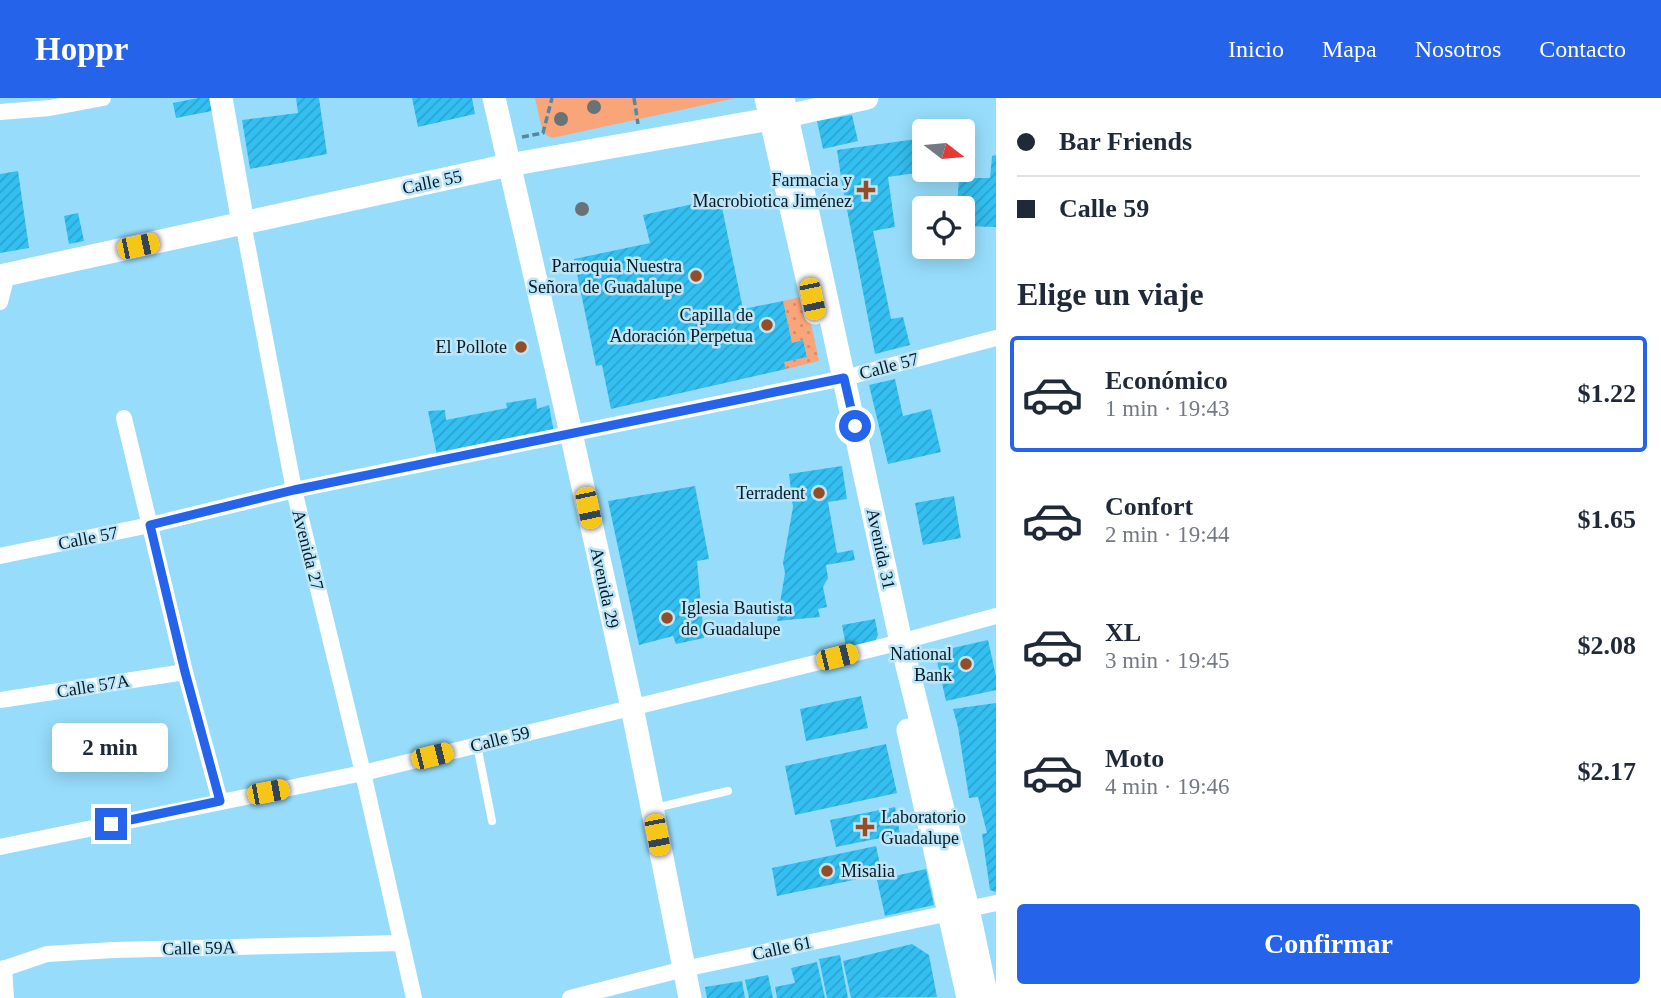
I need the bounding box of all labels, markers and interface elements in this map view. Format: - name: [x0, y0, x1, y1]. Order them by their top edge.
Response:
- text: Hoppr: [35, 31, 129, 67]
- text: Inicio: [1228, 36, 1284, 62]
- text: Mapa: [1322, 36, 1377, 62]
- text: Nosotros: [1415, 36, 1501, 62]
- text: Contacto: [1539, 36, 1626, 62]
- north arrow: [912, 119, 975, 182]
- map controls: [912, 119, 975, 259]
- text: Bar Friends: [1059, 127, 1192, 156]
- street label: Calle 55: [400, 166, 464, 198]
- place label: Farmacia y Macrobiotica Jiménez: [693, 170, 852, 211]
- marker: Farmacia y Macrobiotica Jiménez: [858, 182, 874, 198]
- text: Calle 59: [1059, 194, 1149, 223]
- button: locate: [912, 196, 975, 259]
- car: [116, 231, 161, 261]
- place label: Parroquia Nuestra Señora de Guadalupe: [528, 256, 682, 297]
- marker: Parroquia Nuestra Señora de Guadalupe: [688, 268, 704, 284]
- car: [798, 276, 827, 322]
- text: Elige un viaje: [1017, 276, 1204, 312]
- place label: Capilla de Adoración Perpetua: [610, 305, 753, 346]
- marker: Capilla de Adoración Perpetua: [759, 317, 775, 333]
- place label: El Pollote: [436, 337, 507, 357]
- marker: El Pollote: [513, 339, 529, 355]
- street label: Calle 57: [857, 349, 921, 383]
- icon: car: [1021, 363, 1084, 426]
- text: Económico: [1105, 366, 1228, 395]
- text: $1.22: [1578, 379, 1636, 408]
- text: 1 min · 19:43: [1105, 396, 1230, 421]
- route start: [839, 410, 871, 442]
- place label: Terradent: [736, 483, 805, 503]
- car: [574, 485, 603, 531]
- marker: Terradent: [811, 485, 827, 501]
- icon: car: [1021, 489, 1084, 552]
- text: Confort: [1105, 492, 1193, 521]
- text: $1.65: [1578, 505, 1636, 534]
- street label: Avenida 31: [863, 507, 899, 591]
- street label: Avenida 27: [288, 508, 328, 592]
- street label: Calle 57: [56, 522, 120, 554]
- text: 2 min · 19:44: [1105, 522, 1230, 547]
- street label: Avenida 29: [587, 546, 623, 630]
- place label: Iglesia Bautista de Guadalupe: [681, 598, 792, 639]
- marker: Iglesia Bautista de Guadalupe: [659, 610, 675, 626]
- icon: car: [1021, 615, 1084, 678]
- text: XL: [1105, 618, 1141, 647]
- text: $2.08: [1578, 631, 1636, 660]
- car: [815, 642, 860, 672]
- place label: National Bank: [890, 644, 952, 685]
- text: 3 min · 19:45: [1105, 648, 1230, 673]
- marker: National Bank: [958, 656, 974, 672]
- street label: Calle 57A: [55, 670, 131, 702]
- callout: 2 min: [53, 722, 169, 772]
- street label: Calle 59: [468, 722, 532, 756]
- text: 2 min: [82, 735, 138, 760]
- car: [410, 741, 455, 771]
- icon: car: [1021, 741, 1084, 804]
- text: Moto: [1105, 744, 1164, 773]
- text: $2.17: [1578, 757, 1636, 786]
- text: 4 min · 19:46: [1105, 774, 1230, 799]
- car: [246, 778, 291, 806]
- place label: Laboratorio Guadalupe: [881, 807, 966, 848]
- route end: [95, 808, 127, 840]
- car: [643, 812, 672, 858]
- marker: Laboratorio Guadalupe: [855, 817, 875, 837]
- place label: Misalia: [841, 861, 895, 881]
- marker: Misalia: [819, 863, 835, 879]
- button: Confirmar: [1017, 904, 1640, 984]
- street label: Calle 61: [750, 932, 814, 964]
- street label: Calle 59A: [162, 937, 236, 959]

